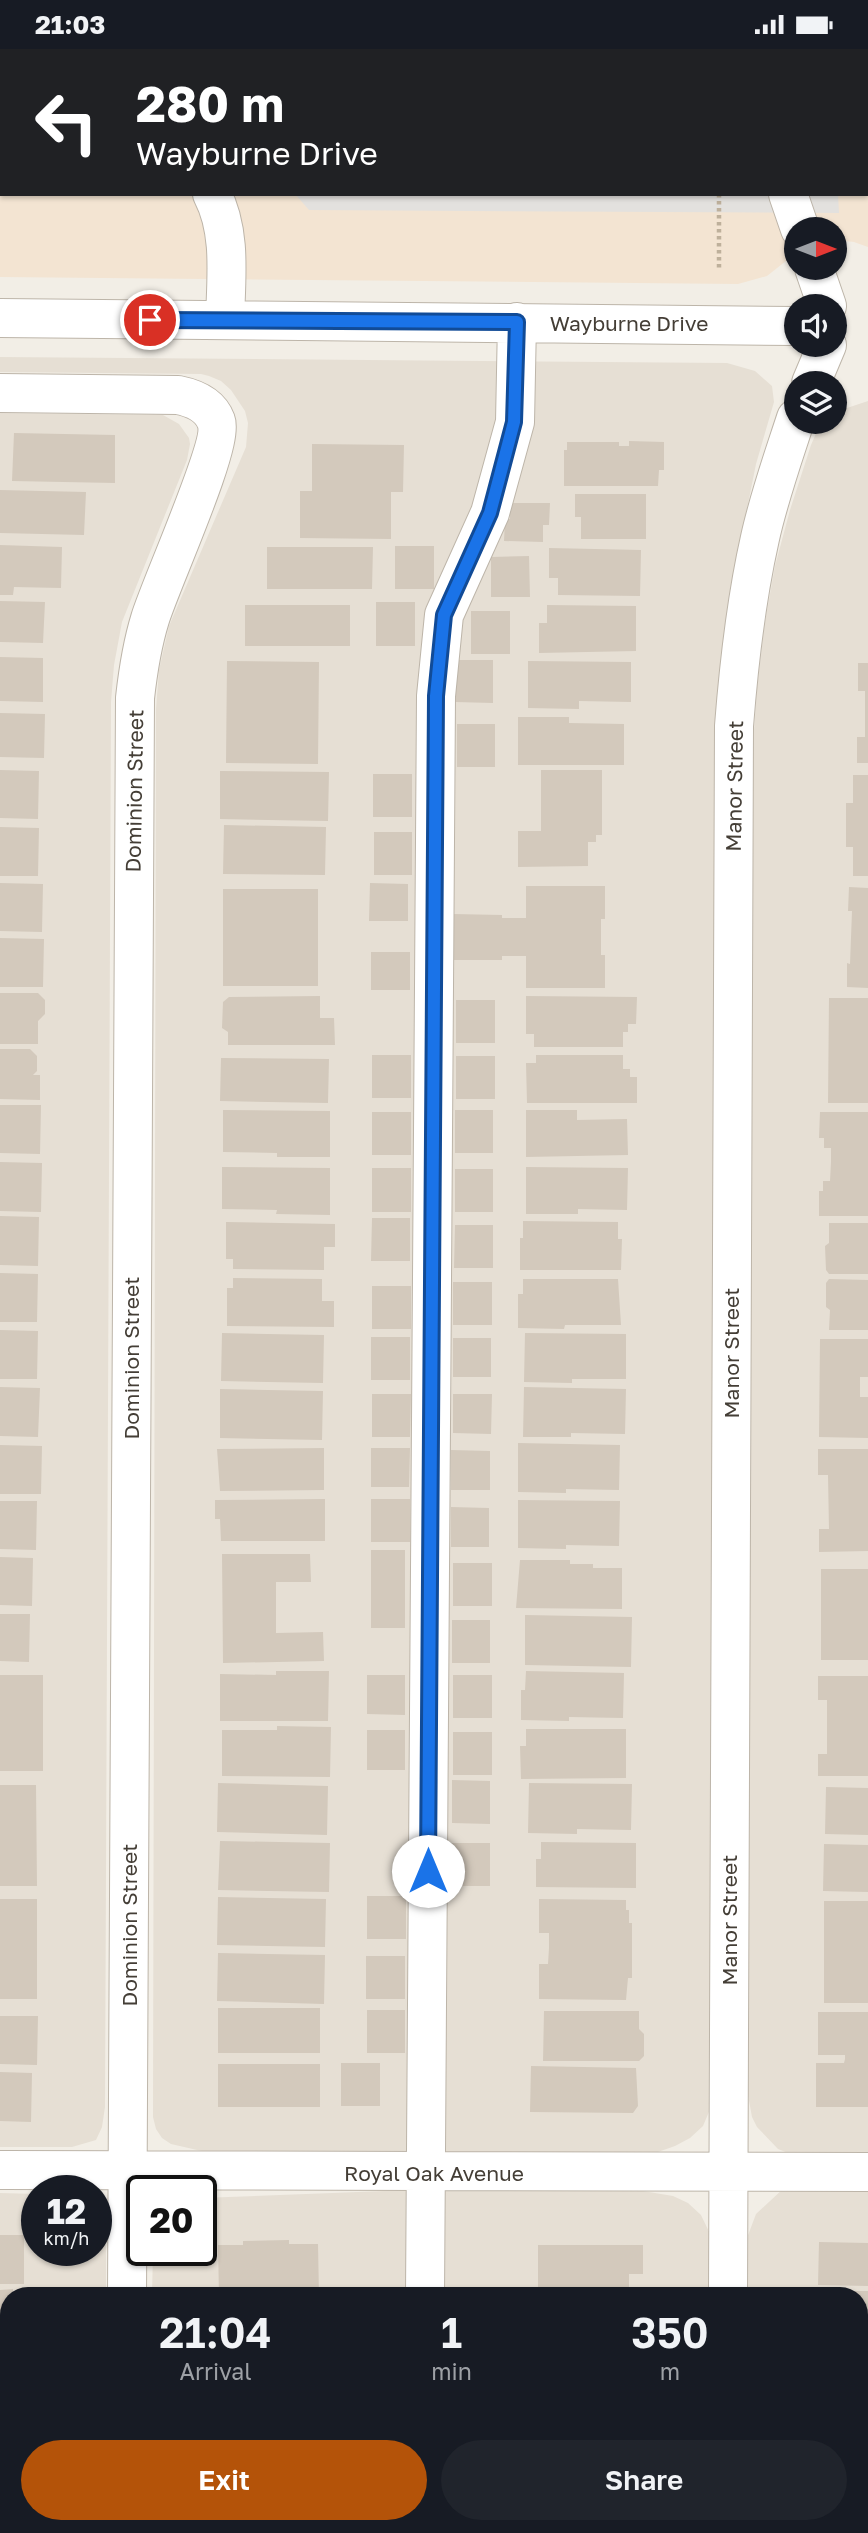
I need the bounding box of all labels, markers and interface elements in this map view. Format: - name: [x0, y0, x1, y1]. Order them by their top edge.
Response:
- text: 21:03: [35, 9, 105, 40]
- text: 280 m: [136, 74, 284, 133]
- icon: left: [21, 77, 112, 168]
- text: Wayburne Drive: [136, 134, 378, 172]
- north arrow: [784, 217, 847, 280]
- map controls: [784, 217, 847, 434]
- pin: [120, 290, 180, 350]
- button: sound: [784, 294, 847, 357]
- icon: arrive: [131, 301, 169, 339]
- street label: Wayburne Drive: [550, 310, 708, 336]
- button: layers: [784, 371, 847, 434]
- street label: Dominion Street: [120, 709, 148, 873]
- street label: Manor Street: [720, 720, 748, 852]
- street label: Dominion Street: [118, 1277, 144, 1439]
- street label: Manor Street: [718, 1287, 744, 1419]
- position arrow: [391, 1834, 465, 1908]
- street label: Dominion Street: [116, 1844, 142, 2006]
- street label: Manor Street: [716, 1854, 742, 1986]
- street label: Royal Oak Avenue: [344, 2160, 524, 2186]
- speed limit sign: 20: [126, 2175, 217, 2266]
- text: 12: [47, 2190, 86, 2232]
- text: km/h: [44, 2227, 89, 2249]
- text: 21:04: [159, 2307, 272, 2357]
- text: 1: [441, 2307, 462, 2357]
- text: 350: [631, 2307, 709, 2357]
- text: Arrival: [180, 2357, 252, 2385]
- text: min: [431, 2357, 472, 2385]
- text: m: [660, 2357, 680, 2385]
- button: Exit: [21, 2440, 427, 2520]
- button: Share: [441, 2440, 847, 2520]

